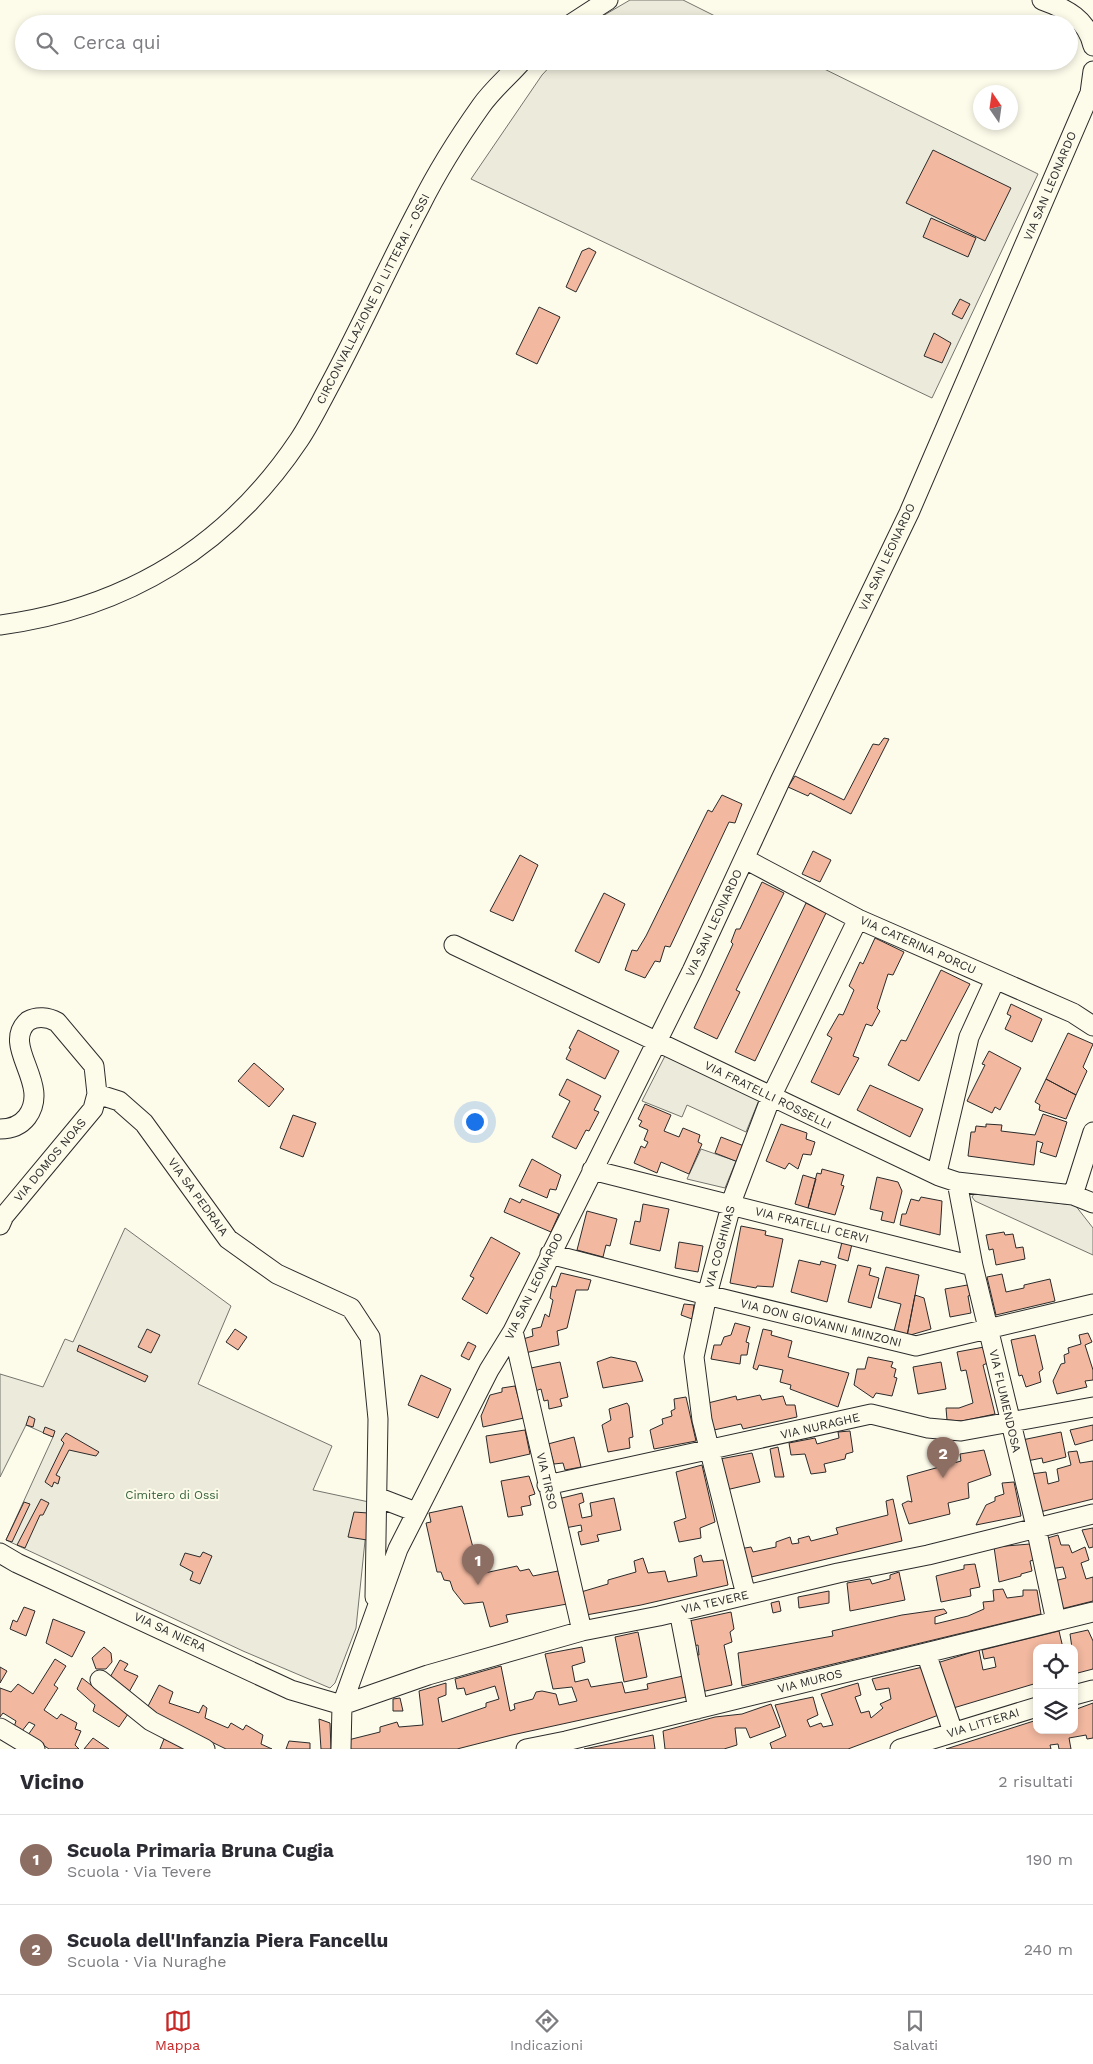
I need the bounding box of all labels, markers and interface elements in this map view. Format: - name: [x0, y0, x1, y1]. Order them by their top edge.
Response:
- search box: [15, 15, 1078, 70]
- icon: search: [33, 29, 61, 57]
- text: Cerca qui: [73, 31, 161, 54]
- north arrow: [973, 85, 1018, 130]
- street label: VIA SAN LEONARDO: [1021, 129, 1079, 243]
- street label: CIRCONVALLAZIONE DI LITTERAI - OSSI: [314, 191, 432, 407]
- street label: VIA SAN LEONARDO: [856, 501, 918, 613]
- street label: VIA SAN LEONARDO: [683, 867, 745, 979]
- street label: VIA CATERINA PORCU: [858, 913, 978, 977]
- street label: VIA FRATELLI ROSSELLI: [702, 1058, 834, 1132]
- your location: [462, 1109, 488, 1135]
- street label: VIA DOMOS NOAS: [11, 1115, 89, 1205]
- street label: VIA SA PEDRAIA: [165, 1155, 231, 1239]
- street label: VIA COGHINAS: [702, 1204, 738, 1290]
- street label: VIA FRATELLI CERVI: [754, 1204, 870, 1246]
- street label: VIA SAN LEONARDO: [502, 1230, 566, 1342]
- street label: VIA DON GIOVANNI MINZONI: [739, 1296, 903, 1350]
- street label: VIA FLUMENDOSA: [986, 1348, 1024, 1454]
- street label: VIA NURAGHE: [779, 1410, 861, 1442]
- pin: 2: [927, 1437, 959, 1478]
- street label: VIA TIRSO: [534, 1451, 560, 1511]
- park label: Cimitero di Ossi: [125, 1488, 219, 1502]
- pin: 1: [462, 1544, 494, 1585]
- street label: VIA TEVERE: [680, 1587, 750, 1617]
- street label: VIA SA NIERA: [132, 1609, 208, 1655]
- map controls: [1033, 1644, 1078, 1734]
- button: locate: [1033, 1644, 1078, 1689]
- street label: VIA MUROS: [776, 1666, 844, 1696]
- button: layers: [1033, 1689, 1078, 1734]
- street label: VIA LITTERAI: [945, 1705, 1021, 1741]
- text: Vicino: [20, 1769, 84, 1794]
- text: 2 risultati: [998, 1772, 1073, 1791]
- text: Scuola Primaria Bruna Cugia: [67, 1839, 334, 1862]
- text: 1: [33, 1850, 39, 1869]
- text: 190 m: [1026, 1850, 1073, 1869]
- text: Scuola · Via Tevere: [67, 1862, 212, 1881]
- text: Scuola dell'Infanzia Piera Fancellu: [67, 1929, 388, 1952]
- text: 2: [31, 1940, 41, 1959]
- text: 240 m: [1024, 1940, 1073, 1959]
- text: Scuola · Via Nuraghe: [67, 1952, 227, 1971]
- tab: Mappa: [155, 2007, 200, 2053]
- tab: Indicazioni: [510, 2007, 583, 2053]
- tab: Salvati: [893, 2007, 938, 2053]

